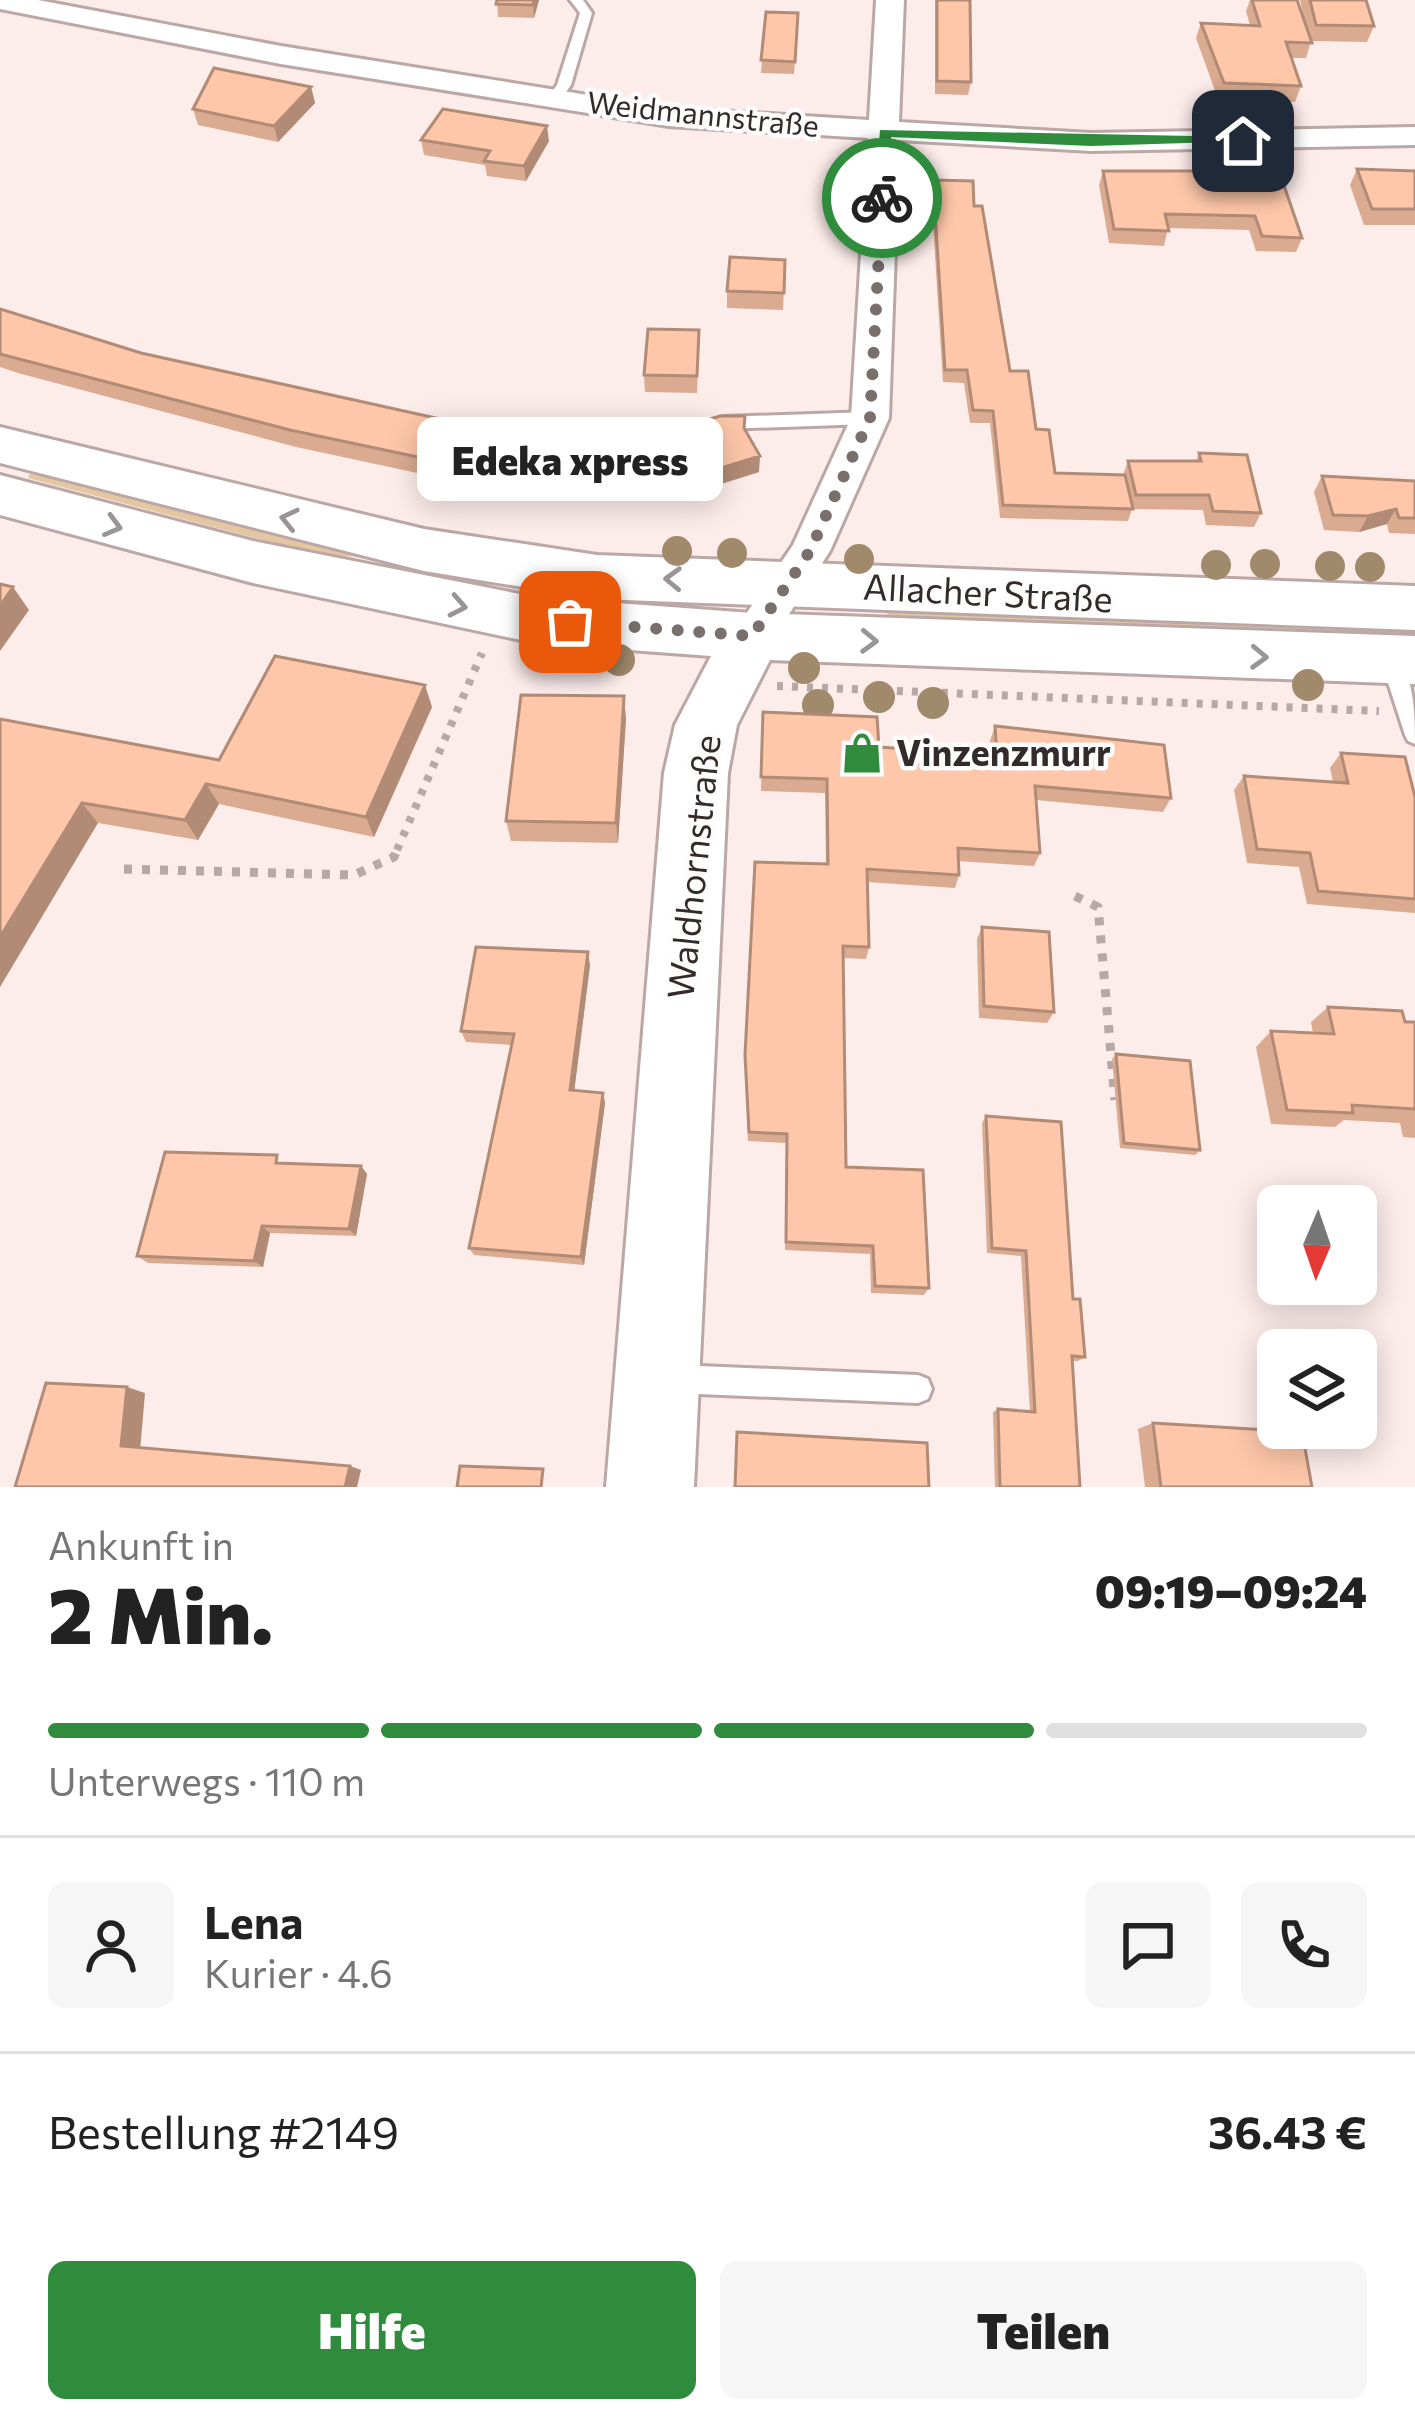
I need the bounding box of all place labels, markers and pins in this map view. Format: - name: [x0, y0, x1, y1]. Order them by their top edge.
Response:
- pin: [1192, 90, 1294, 192]
- callout: Edeka xpress: [417, 418, 723, 502]
- pin: [519, 571, 621, 673]
- place label: Vinzenzmurr: [896, 729, 1111, 773]
- shop icon: Vinzenzmurr: [839, 730, 885, 776]

